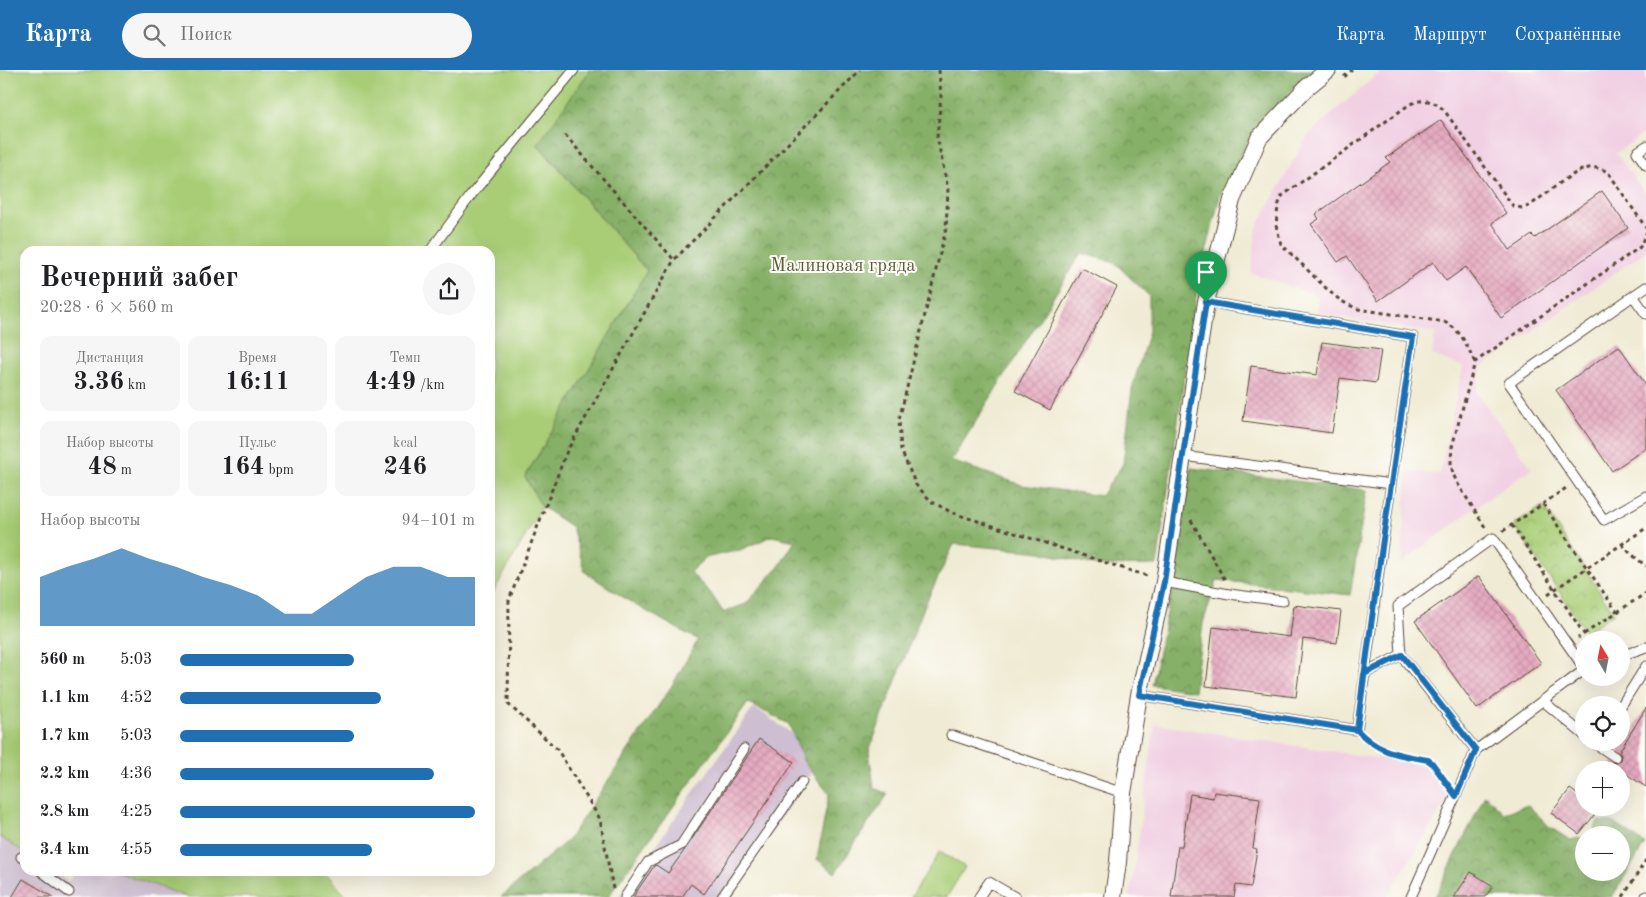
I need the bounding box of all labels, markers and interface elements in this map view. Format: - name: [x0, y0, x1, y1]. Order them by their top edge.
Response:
- search box: [122, 13, 472, 58]
- icon: search: [140, 21, 168, 49]
- text: Карта: [25, 23, 92, 47]
- text: Поиск: [180, 26, 232, 45]
- text: Карта: [1336, 26, 1385, 44]
- text: Маршрут: [1413, 26, 1487, 44]
- text: Сохранённые: [1515, 26, 1621, 44]
- pin: [1185, 251, 1227, 302]
- park label: Малиновая гряда: [770, 257, 916, 276]
- icon: arrive: [1192, 258, 1220, 286]
- button: share: [423, 263, 475, 315]
- text: Вечерний забег: [40, 265, 238, 293]
- text: 20:28 · 6 × 560 m: [40, 300, 173, 316]
- text: Дистанция: [76, 351, 144, 365]
- text: Время: [238, 351, 277, 365]
- text: Темп: [390, 351, 421, 365]
- text: 3.36: [73, 370, 124, 395]
- text: 16:11: [225, 370, 290, 395]
- text: 4:49: [366, 370, 416, 395]
- text: km: [124, 378, 146, 392]
- text: /km: [416, 378, 445, 392]
- text: Набор высоты: [66, 436, 154, 450]
- text: Пульс: [239, 436, 276, 450]
- text: kcal: [393, 436, 417, 450]
- text: 48: [88, 455, 117, 480]
- text: 164: [221, 455, 265, 480]
- text: 246: [383, 455, 427, 480]
- text: m: [117, 463, 132, 477]
- text: bpm: [265, 463, 294, 477]
- text: Набор высоты: [40, 513, 140, 529]
- text: 94–101 m: [401, 513, 475, 529]
- north arrow: [1575, 631, 1630, 686]
- map controls: [1575, 631, 1630, 881]
- text: 560 m: [40, 652, 85, 668]
- text: 5:03: [120, 652, 152, 668]
- text: 1.1 km: [40, 690, 89, 706]
- text: 4:52: [120, 690, 152, 706]
- button: locate: [1575, 696, 1630, 751]
- text: 1.7 km: [40, 728, 89, 744]
- text: 5:03: [120, 728, 152, 744]
- button: +: [1575, 761, 1630, 816]
- text: 2.2 km: [40, 766, 89, 782]
- text: 4:36: [120, 766, 152, 782]
- text: 2.8 km: [40, 804, 89, 820]
- text: 4:25: [120, 804, 152, 820]
- button: −: [1575, 826, 1630, 881]
- text: 3.4 km: [40, 842, 89, 858]
- text: 4:55: [120, 842, 152, 858]

